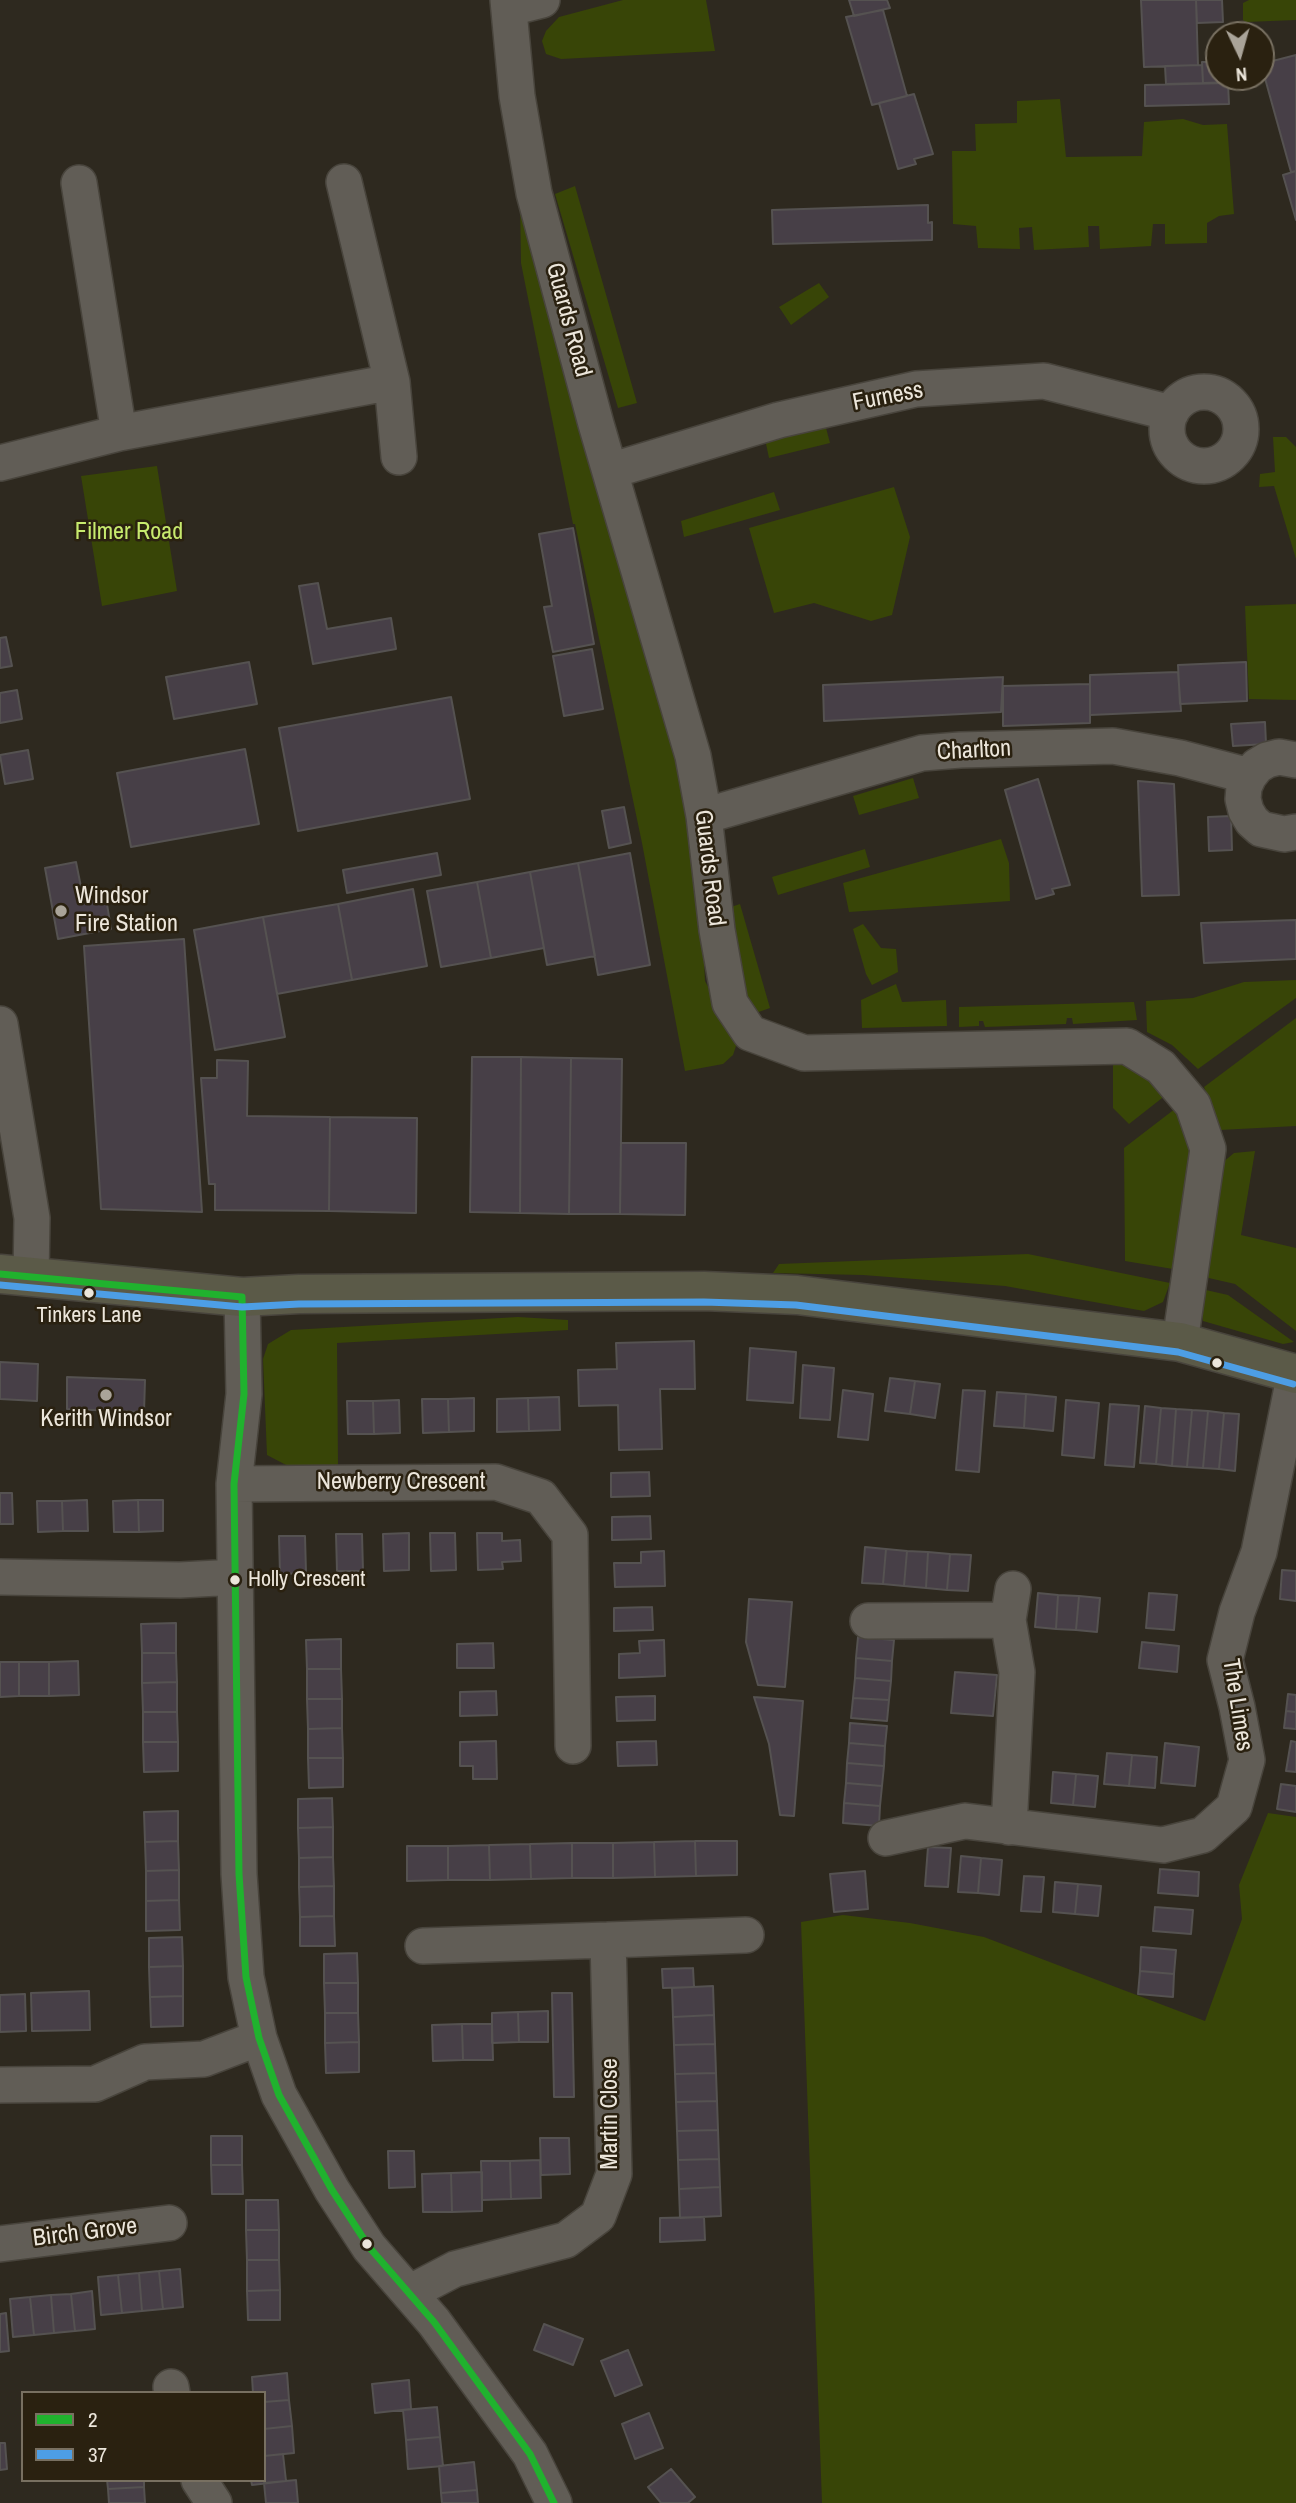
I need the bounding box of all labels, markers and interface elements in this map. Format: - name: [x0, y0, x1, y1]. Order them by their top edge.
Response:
- north arrow: [1205, 21, 1275, 91]
- text: N: [1235, 61, 1248, 88]
- street label: Guards Road: [539, 260, 597, 380]
- street label: Furness: [850, 376, 926, 418]
- park label: Filmer Road: [75, 519, 183, 547]
- street label: Charlton: [936, 735, 1012, 767]
- street label: Guards Road: [688, 808, 730, 928]
- place label: Windsor Fire Station: [75, 883, 178, 939]
- marker: Windsor Fire Station: [53, 903, 69, 919]
- marker: Tinkers Lane: [82, 1286, 96, 1300]
- place label: Tinkers Lane: [37, 1303, 141, 1329]
- unlabelled marker: [1210, 1356, 1224, 1370]
- marker: Kerith Windsor: [98, 1387, 114, 1403]
- place label: Kerith Windsor: [40, 1406, 172, 1434]
- street label: Newberry Crescent: [317, 1469, 485, 1497]
- place label: Holly Crescent: [248, 1567, 365, 1593]
- marker: Holly Crescent: [228, 1573, 242, 1587]
- street label: The Limes: [1216, 1657, 1258, 1753]
- street label: Martin Close: [597, 2058, 625, 2170]
- street label: Birch Grove: [31, 2212, 139, 2254]
- unlabelled marker: [360, 2237, 374, 2251]
- legend: [21, 2391, 266, 2482]
- text: 2: [88, 2405, 98, 2434]
- text: 37: [88, 2440, 107, 2469]

